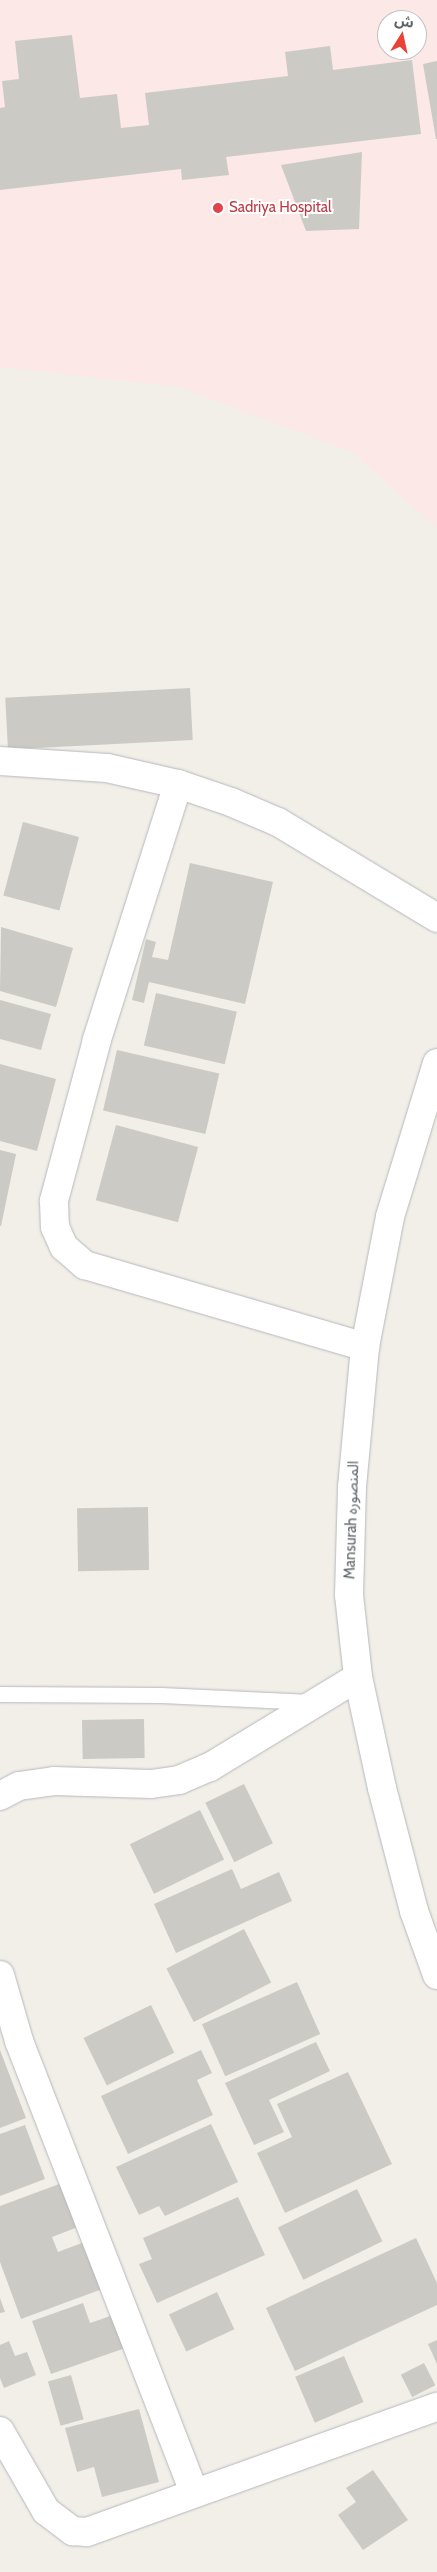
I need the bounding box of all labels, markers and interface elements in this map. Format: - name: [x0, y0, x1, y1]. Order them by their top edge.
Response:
- north arrow: [377, 10, 427, 60]
- text: ش: [393, 11, 415, 32]
- place label: Sadriya Hospital: [229, 199, 331, 217]
- marker: Sadriya Hospital: [211, 201, 225, 215]
- street label: Mansurah المنصوره: [341, 1460, 363, 1580]

